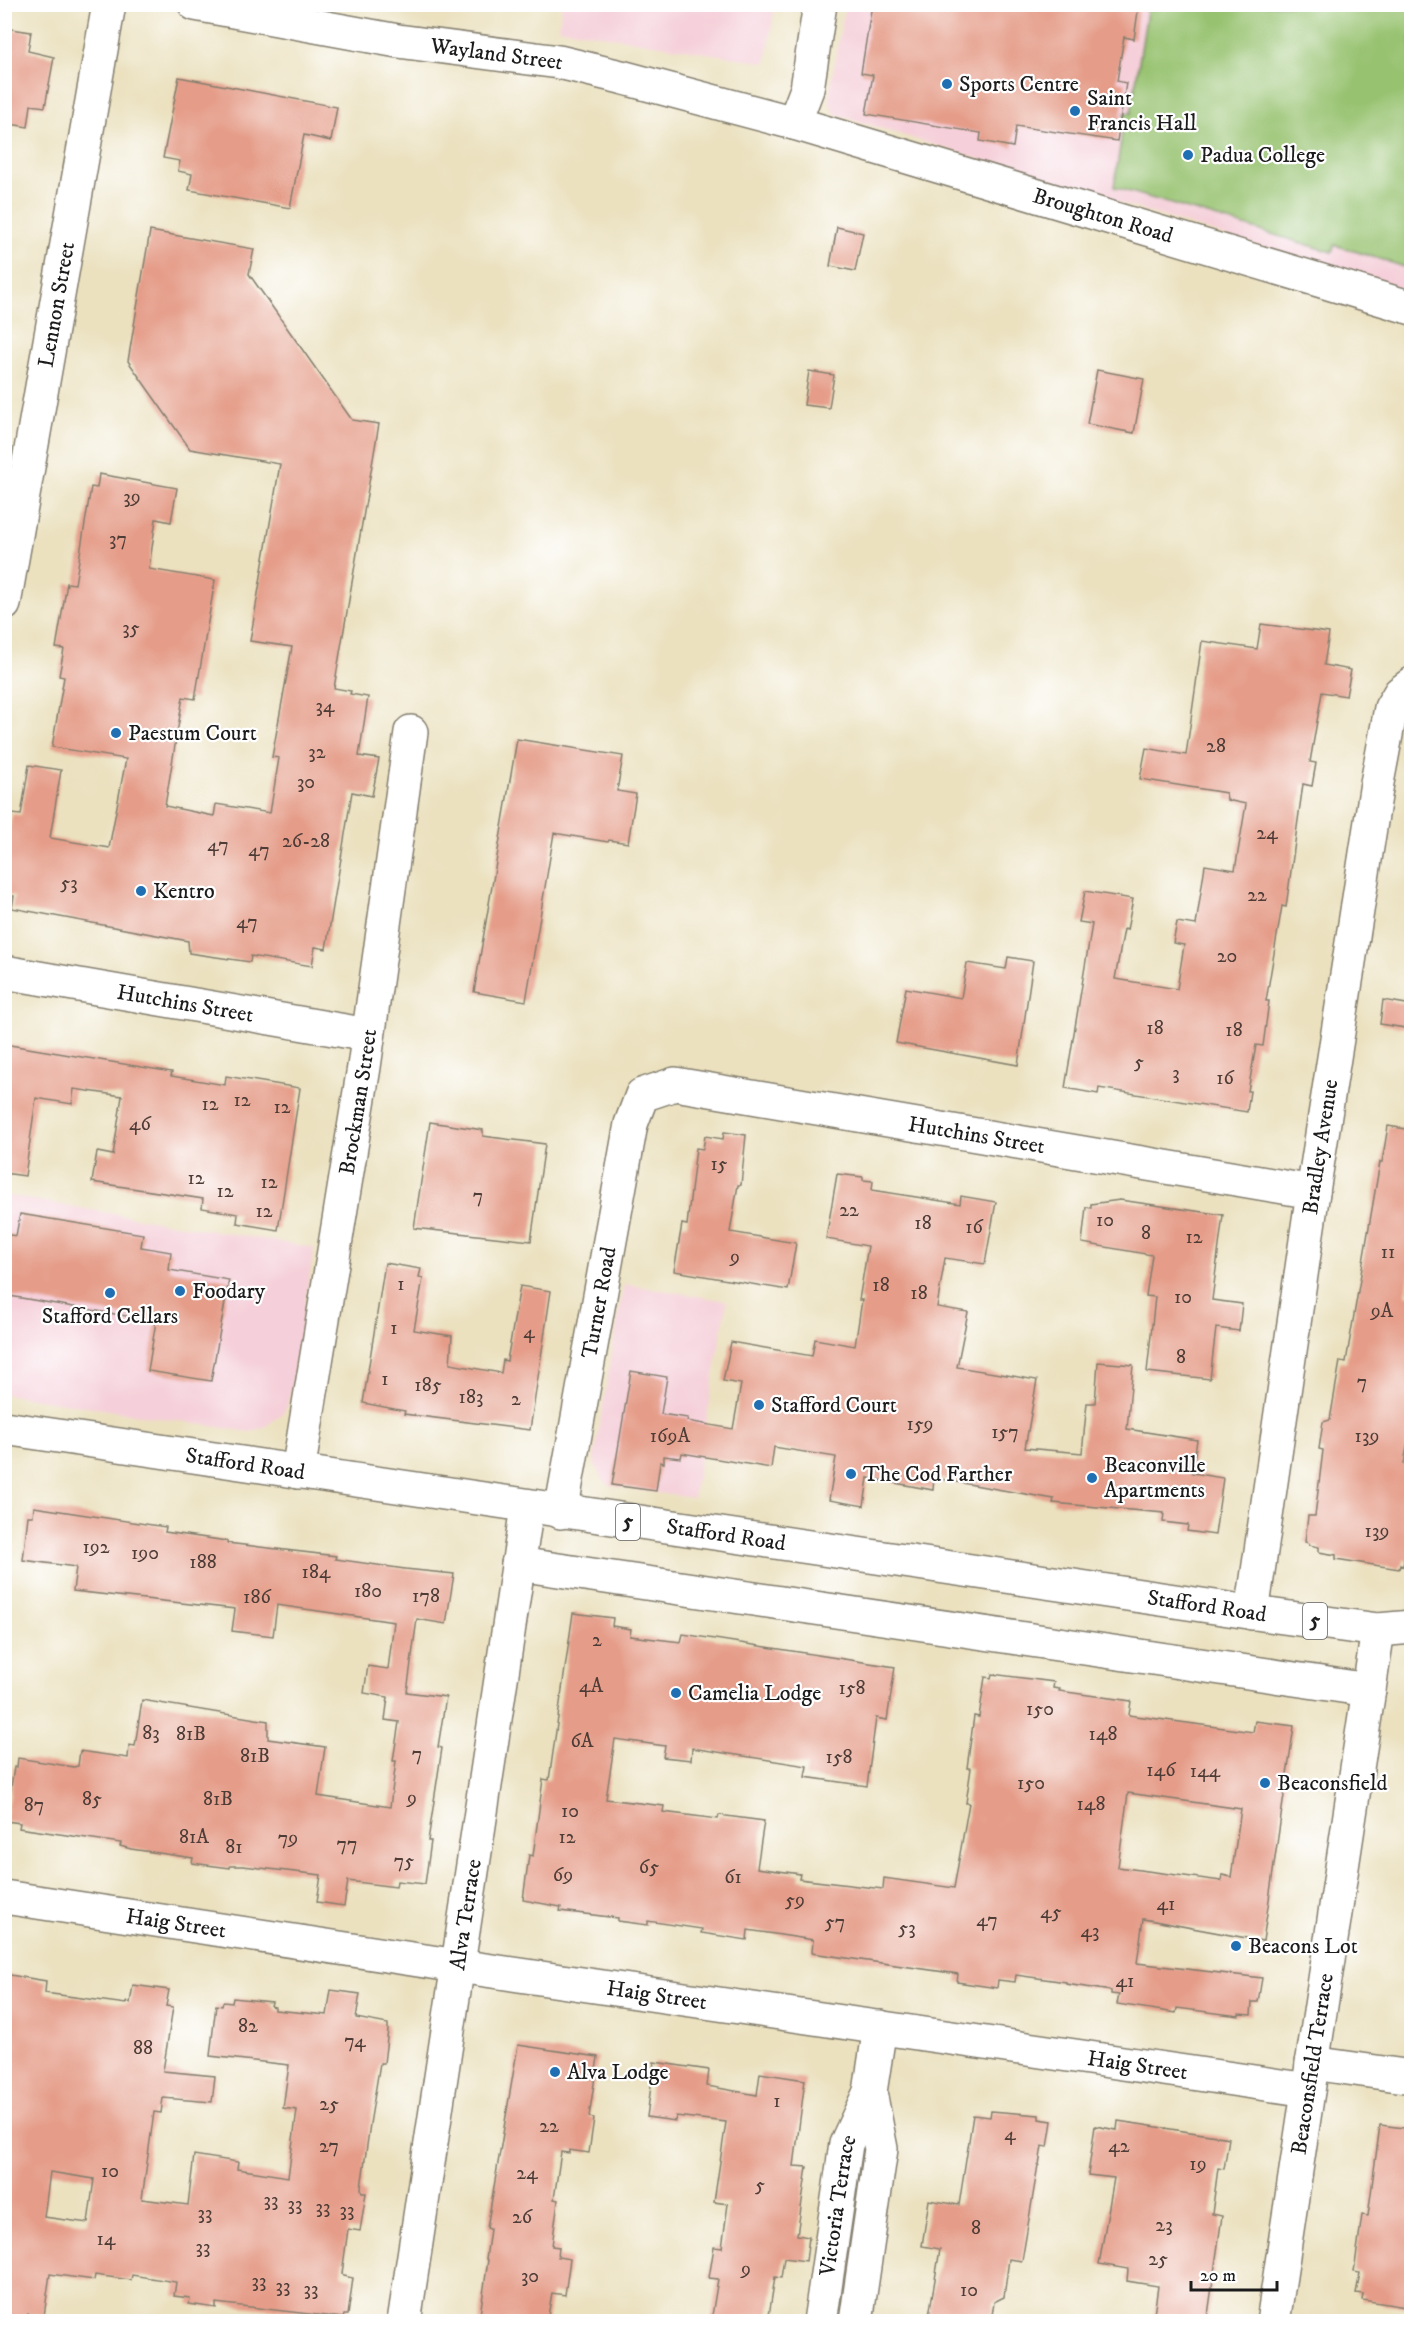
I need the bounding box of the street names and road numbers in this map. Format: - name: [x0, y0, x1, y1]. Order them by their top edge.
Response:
- street label: Wayland Street: [428, 32, 566, 76]
- street label: Broughton Road: [1030, 182, 1176, 249]
- street label: Lennon Street: [32, 240, 81, 369]
- street label: Hutchins Street: [115, 978, 256, 1028]
- street label: Brockman Street: [333, 1027, 383, 1177]
- street label: Bradley Avenue: [1296, 1077, 1344, 1216]
- street label: Hutchins Street: [906, 1110, 1047, 1160]
- street label: Turner Road: [576, 1244, 622, 1360]
- street label: Stafford Road: [184, 1442, 307, 1486]
- road number: 5: [616, 1504, 640, 1540]
- street label: Stafford Road: [665, 1513, 788, 1557]
- street label: Stafford Road: [1145, 1584, 1268, 1628]
- road number: 5: [1303, 1603, 1327, 1639]
- street label: Alva Terrace: [444, 1857, 487, 1972]
- street label: Haig Street: [124, 1902, 228, 1944]
- street label: Beaconsfield Terrace: [1285, 1971, 1339, 2157]
- street label: Haig Street: [605, 1974, 709, 2016]
- street label: Haig Street: [1086, 2044, 1190, 2086]
- street label: Victoria Terrace: [813, 2130, 862, 2279]

